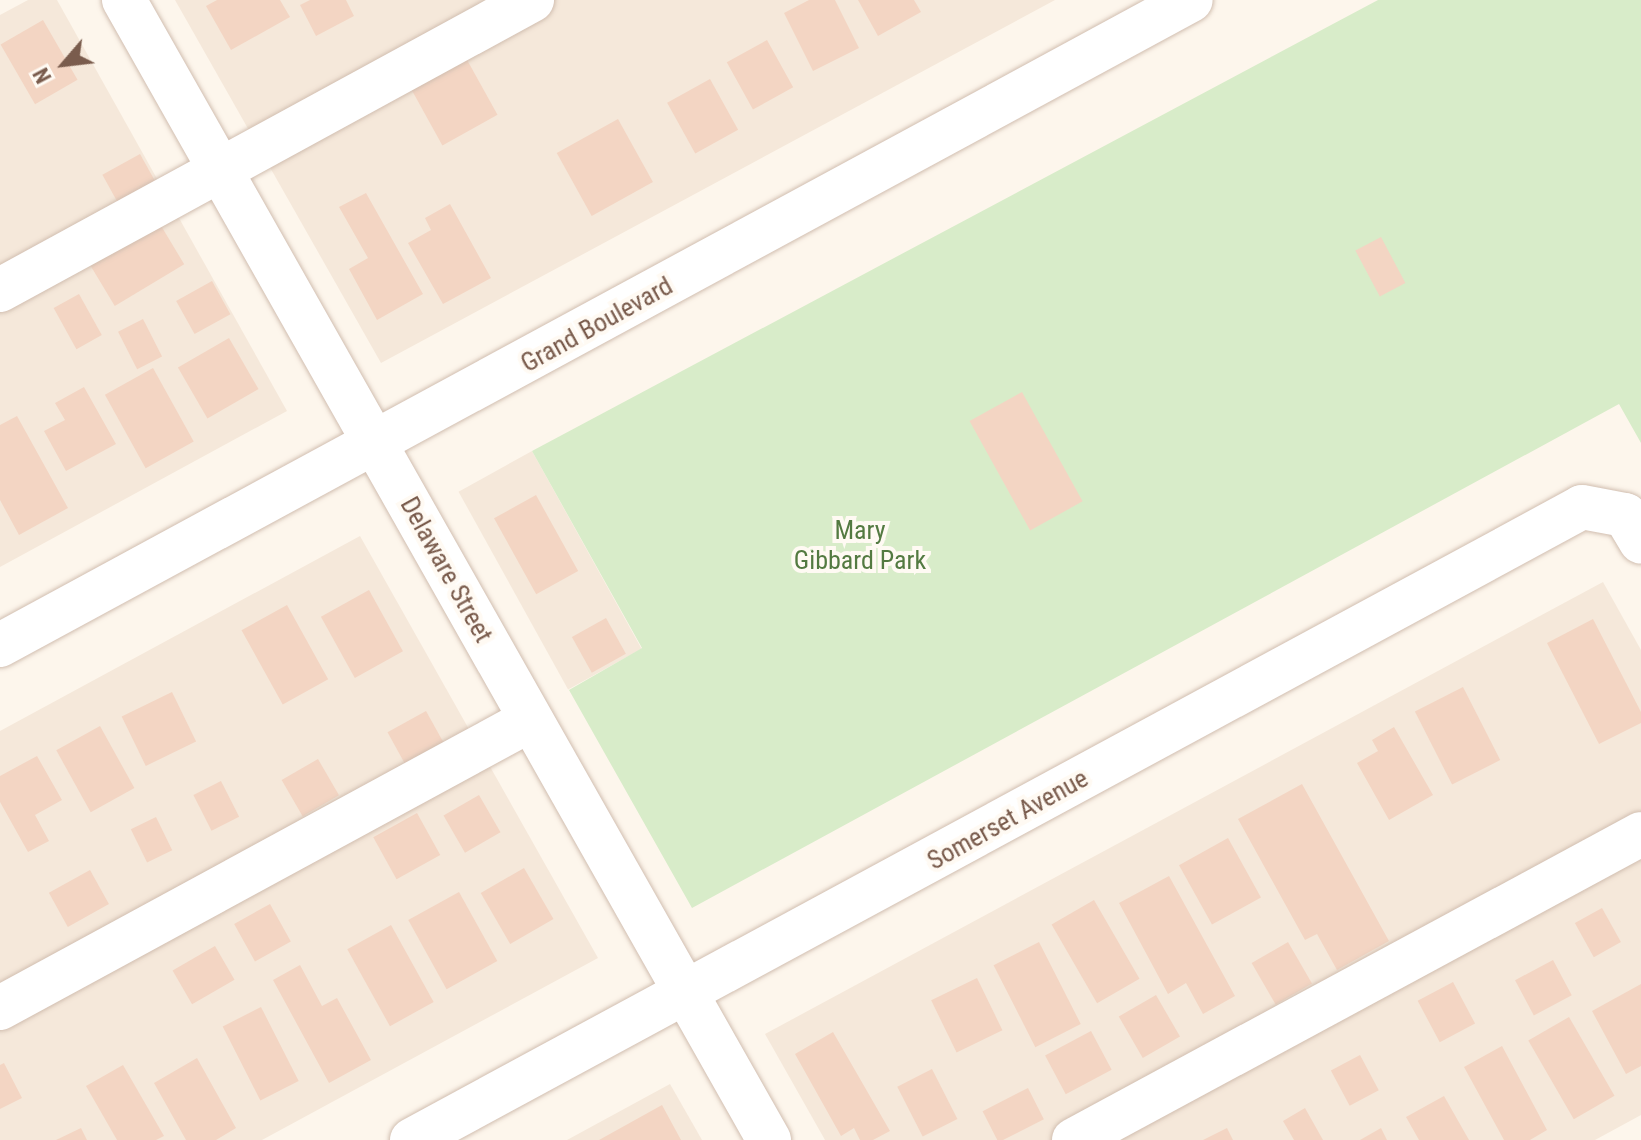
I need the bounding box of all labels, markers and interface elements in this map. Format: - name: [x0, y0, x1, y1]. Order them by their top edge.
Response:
- north arrow: [24, 24, 104, 104]
- text: N: [28, 64, 57, 87]
- street label: Grand Boulevard: [516, 271, 678, 379]
- street label: Delaware Street: [393, 492, 499, 648]
- park label: Mary Gibbard Park: [794, 515, 926, 576]
- street label: Somerset Avenue: [922, 763, 1094, 877]

